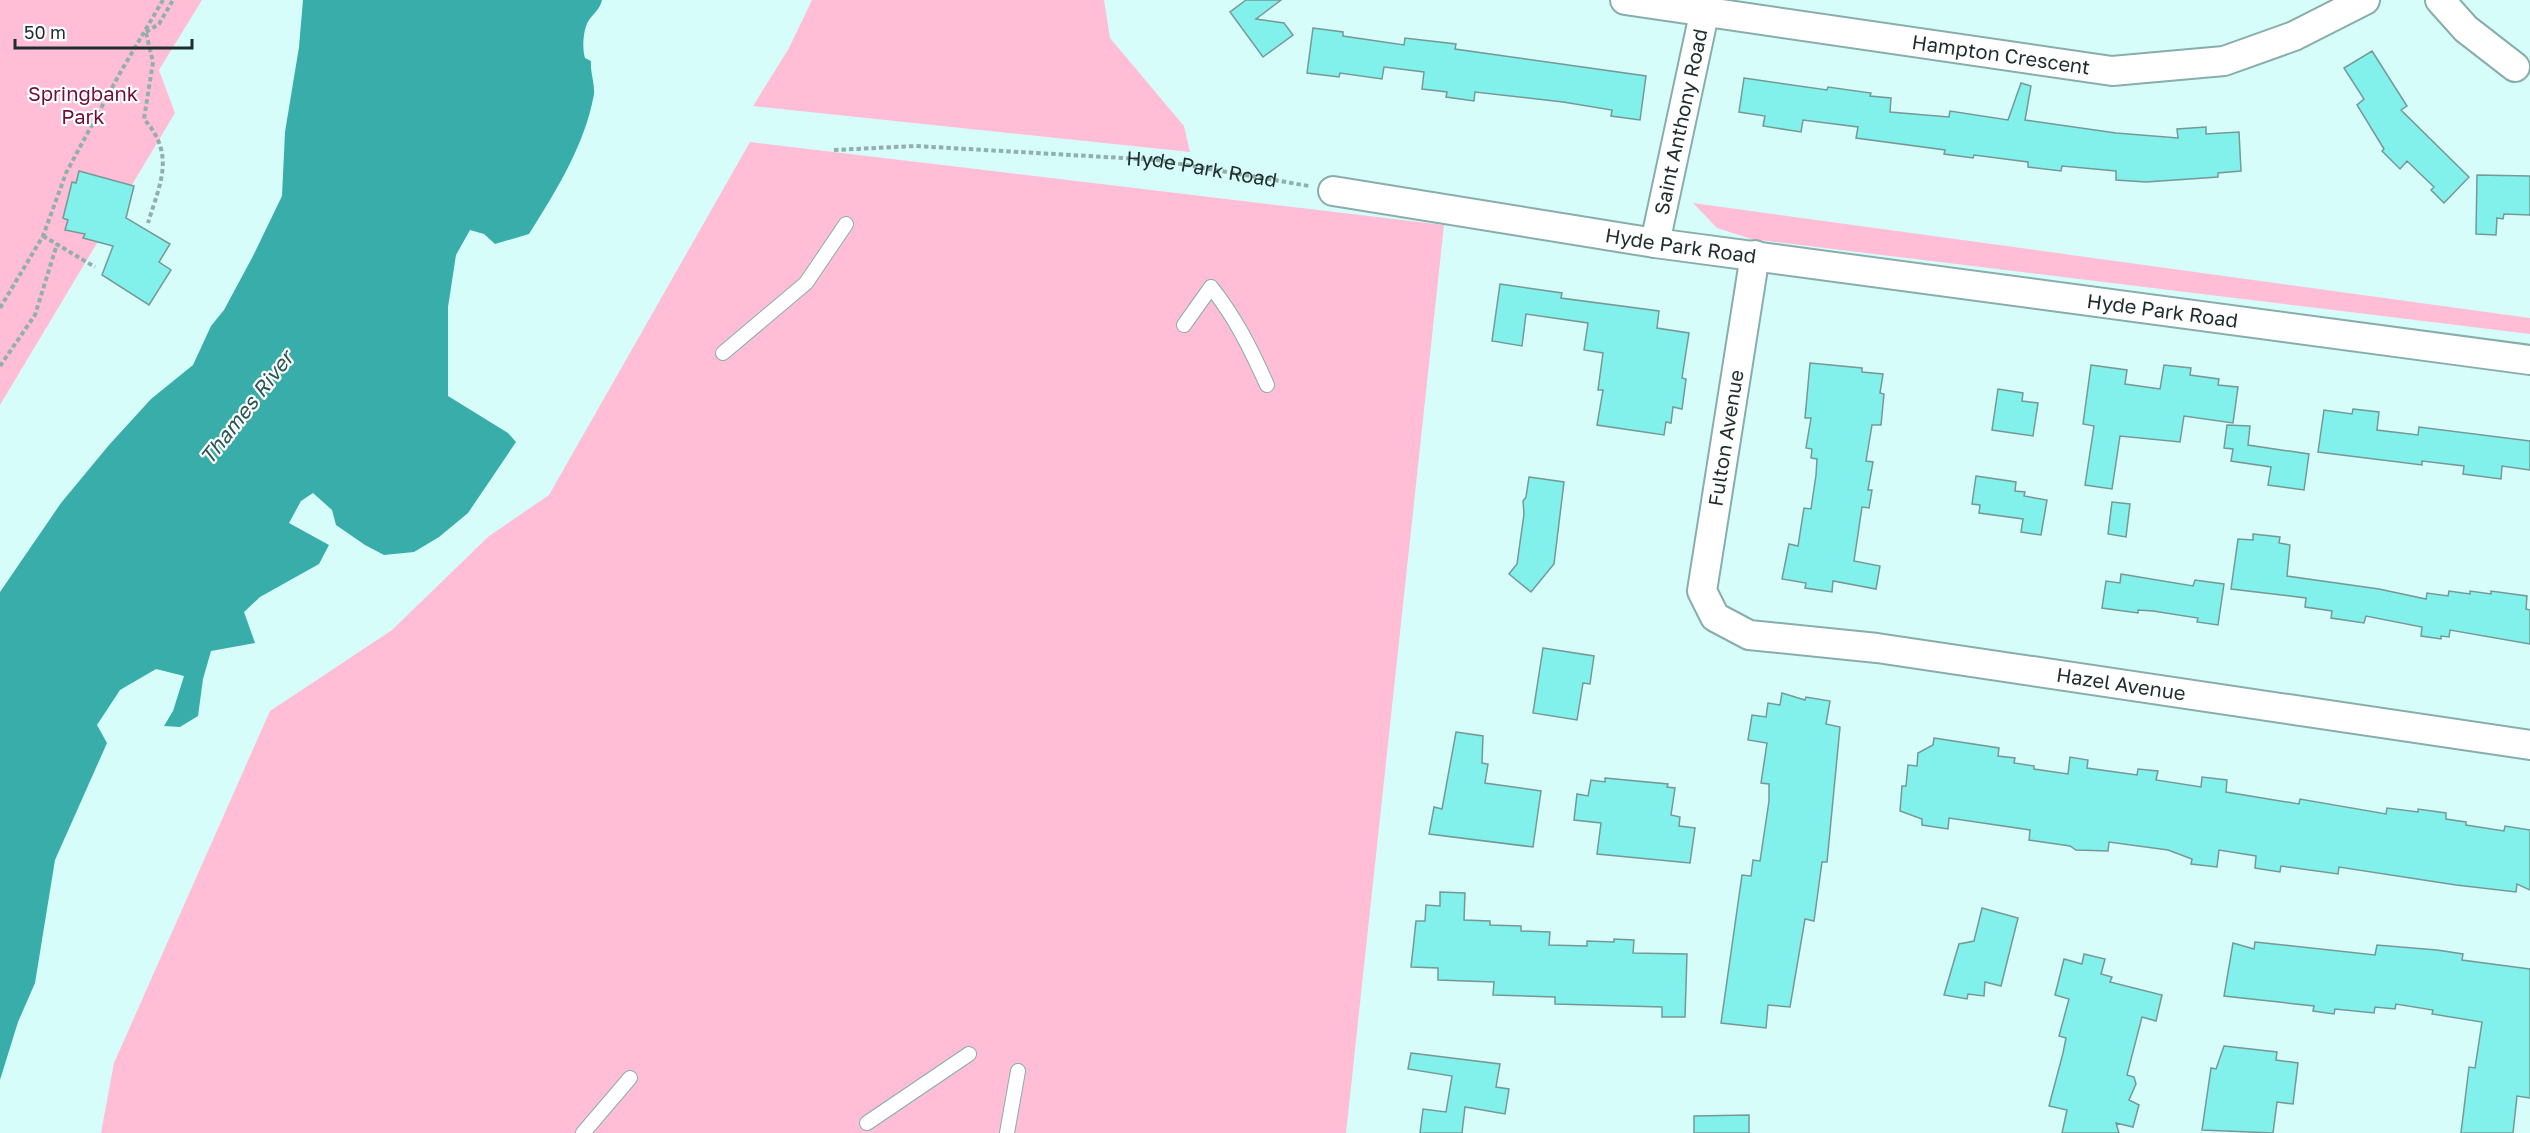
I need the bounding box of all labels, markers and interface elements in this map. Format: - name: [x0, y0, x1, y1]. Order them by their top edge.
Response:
- scale bar: [15, 12, 192, 50]
- text: 50 m: [24, 21, 66, 43]
- street label: Saint Anthony Road: [1648, 26, 1712, 217]
- street label: Hampton Crescent: [1910, 29, 2092, 79]
- park label: Springbank Park: [28, 81, 138, 128]
- street label: Hyde Park Road: [1126, 145, 1279, 191]
- street label: Hyde Park Road: [1604, 222, 1758, 267]
- street label: Hyde Park Road: [2085, 288, 2240, 332]
- water label: Thames River: [194, 343, 300, 469]
- street label: Fulton Avenue: [1702, 368, 1748, 508]
- street label: Hazel Avenue: [2055, 662, 2187, 705]

